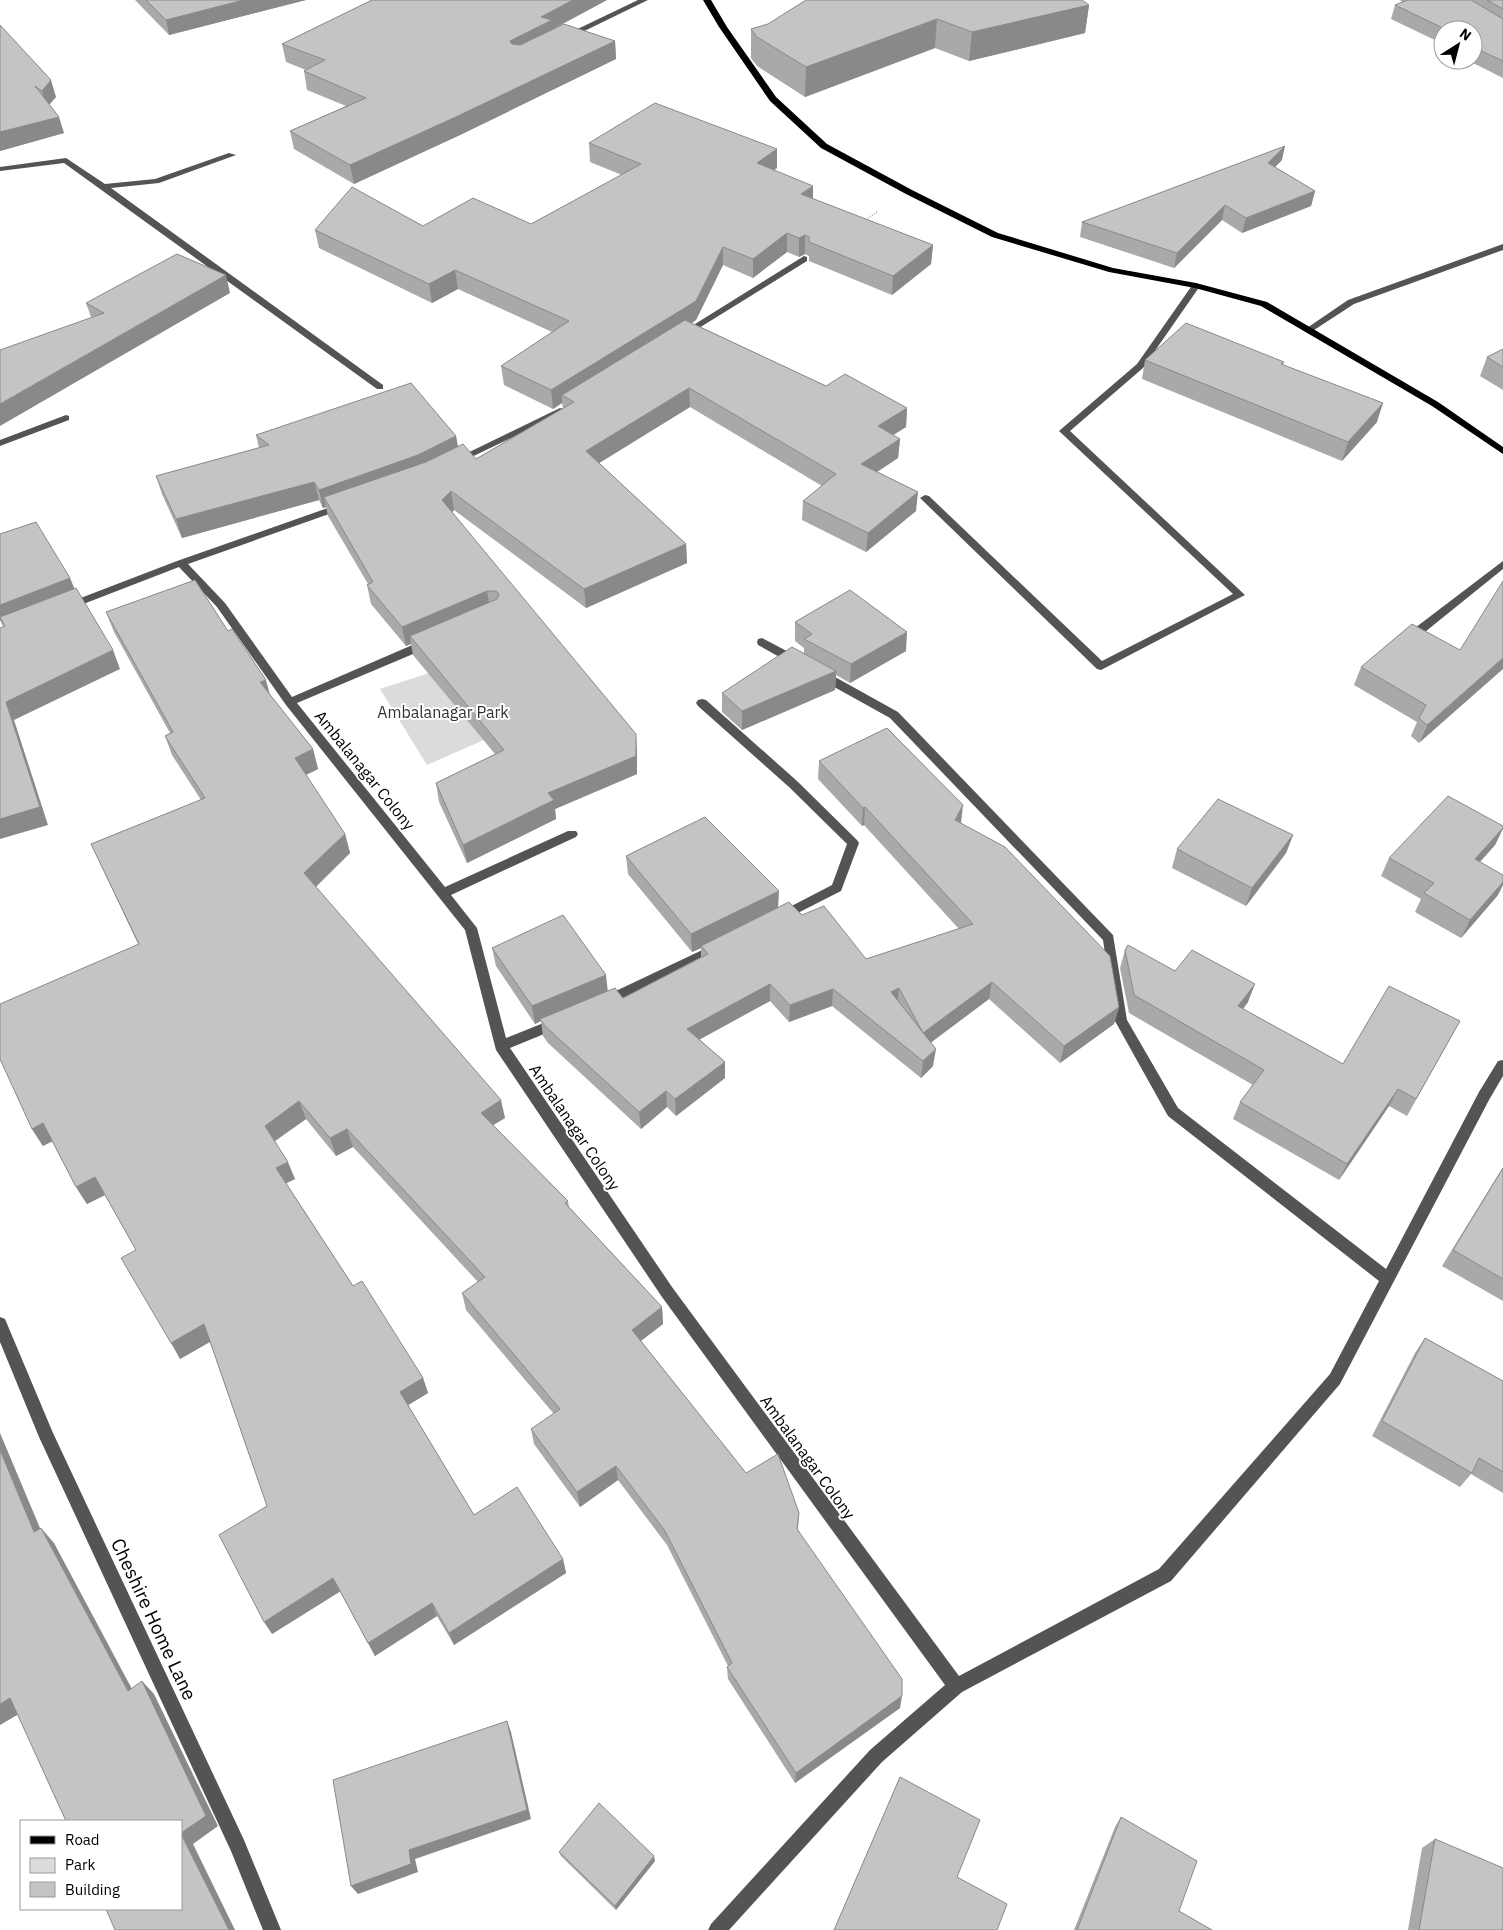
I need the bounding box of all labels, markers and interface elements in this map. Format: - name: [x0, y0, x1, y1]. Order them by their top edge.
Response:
- north arrow: [1433, 20, 1483, 70]
- text: N: [1456, 24, 1475, 45]
- park label: Ambalanagar Park: [377, 702, 509, 722]
- street label: Ambalanagar Colony: [311, 706, 419, 834]
- street label: Ambalanagar Colony: [525, 1060, 625, 1194]
- street label: Ambalanagar Colony: [756, 1391, 860, 1523]
- street label: Cheshire Home Lane: [106, 1534, 202, 1704]
- legend: [20, 1820, 182, 1910]
- text: Road: [65, 1830, 100, 1849]
- text: Park: [65, 1855, 95, 1874]
- text: Building: [65, 1880, 120, 1899]

